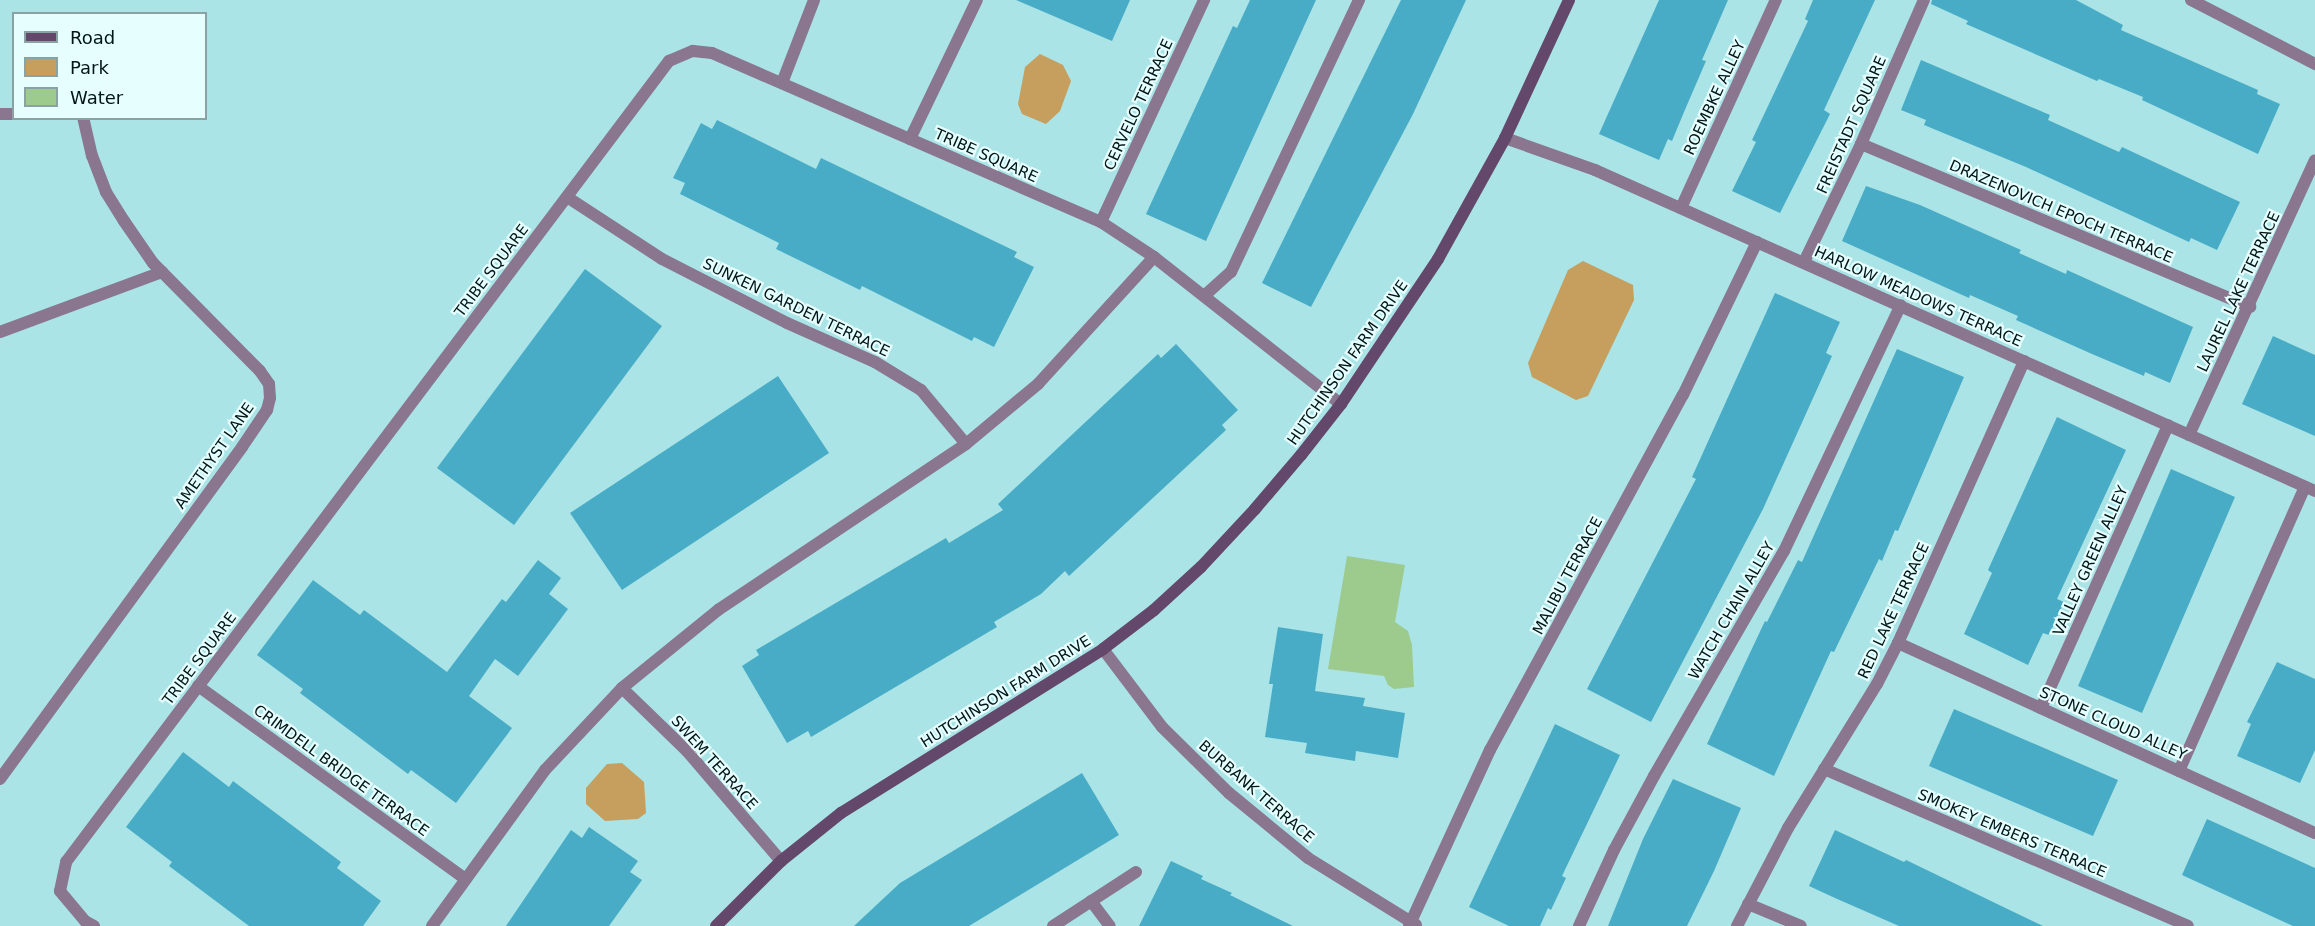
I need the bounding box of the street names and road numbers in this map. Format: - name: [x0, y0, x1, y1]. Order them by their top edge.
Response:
- street label: CERVELO TERRACE: [1101, 37, 1177, 173]
- street label: ROEMBKE ALLEY: [1681, 38, 1749, 158]
- street label: FREISTADT SQUARE: [1814, 53, 1890, 197]
- street label: TRIBE SQUARE: [932, 125, 1040, 187]
- street label: DRAZENOVICH EPOCH TERRACE: [1947, 157, 2175, 267]
- street label: LAUREL LAKE TERRACE: [2194, 209, 2284, 375]
- street label: TRIBE SQUARE: [451, 221, 533, 321]
- street label: HARLOW MEADOWS TERRACE: [1811, 243, 2025, 351]
- street label: SUNKEN GARDEN TERRACE: [700, 255, 892, 361]
- street label: HUTCHINSON FARM DRIVE: [1284, 277, 1412, 449]
- street label: AMETHYST LANE: [172, 399, 258, 513]
- street label: VALLEY GREEN ALLEY: [2050, 483, 2132, 639]
- street label: MALIBU TERRACE: [1529, 514, 1607, 638]
- street label: WATCH CHAIN ALLEY: [1685, 539, 1779, 683]
- street label: RED LAKE TERRACE: [1855, 540, 1933, 682]
- street label: TRIBE SQUARE: [159, 609, 241, 709]
- street label: HUTCHINSON FARM DRIVE: [918, 632, 1094, 752]
- street label: STONE CLOUD ALLEY: [2037, 683, 2189, 765]
- street label: CRIMDELL BRIDGE TERRACE: [250, 701, 432, 841]
- street label: SWEM TERRACE: [667, 712, 761, 814]
- street label: BURBANK TERRACE: [1195, 737, 1317, 847]
- street label: SMOKEY EMBERS TERRACE: [1915, 786, 2109, 882]

